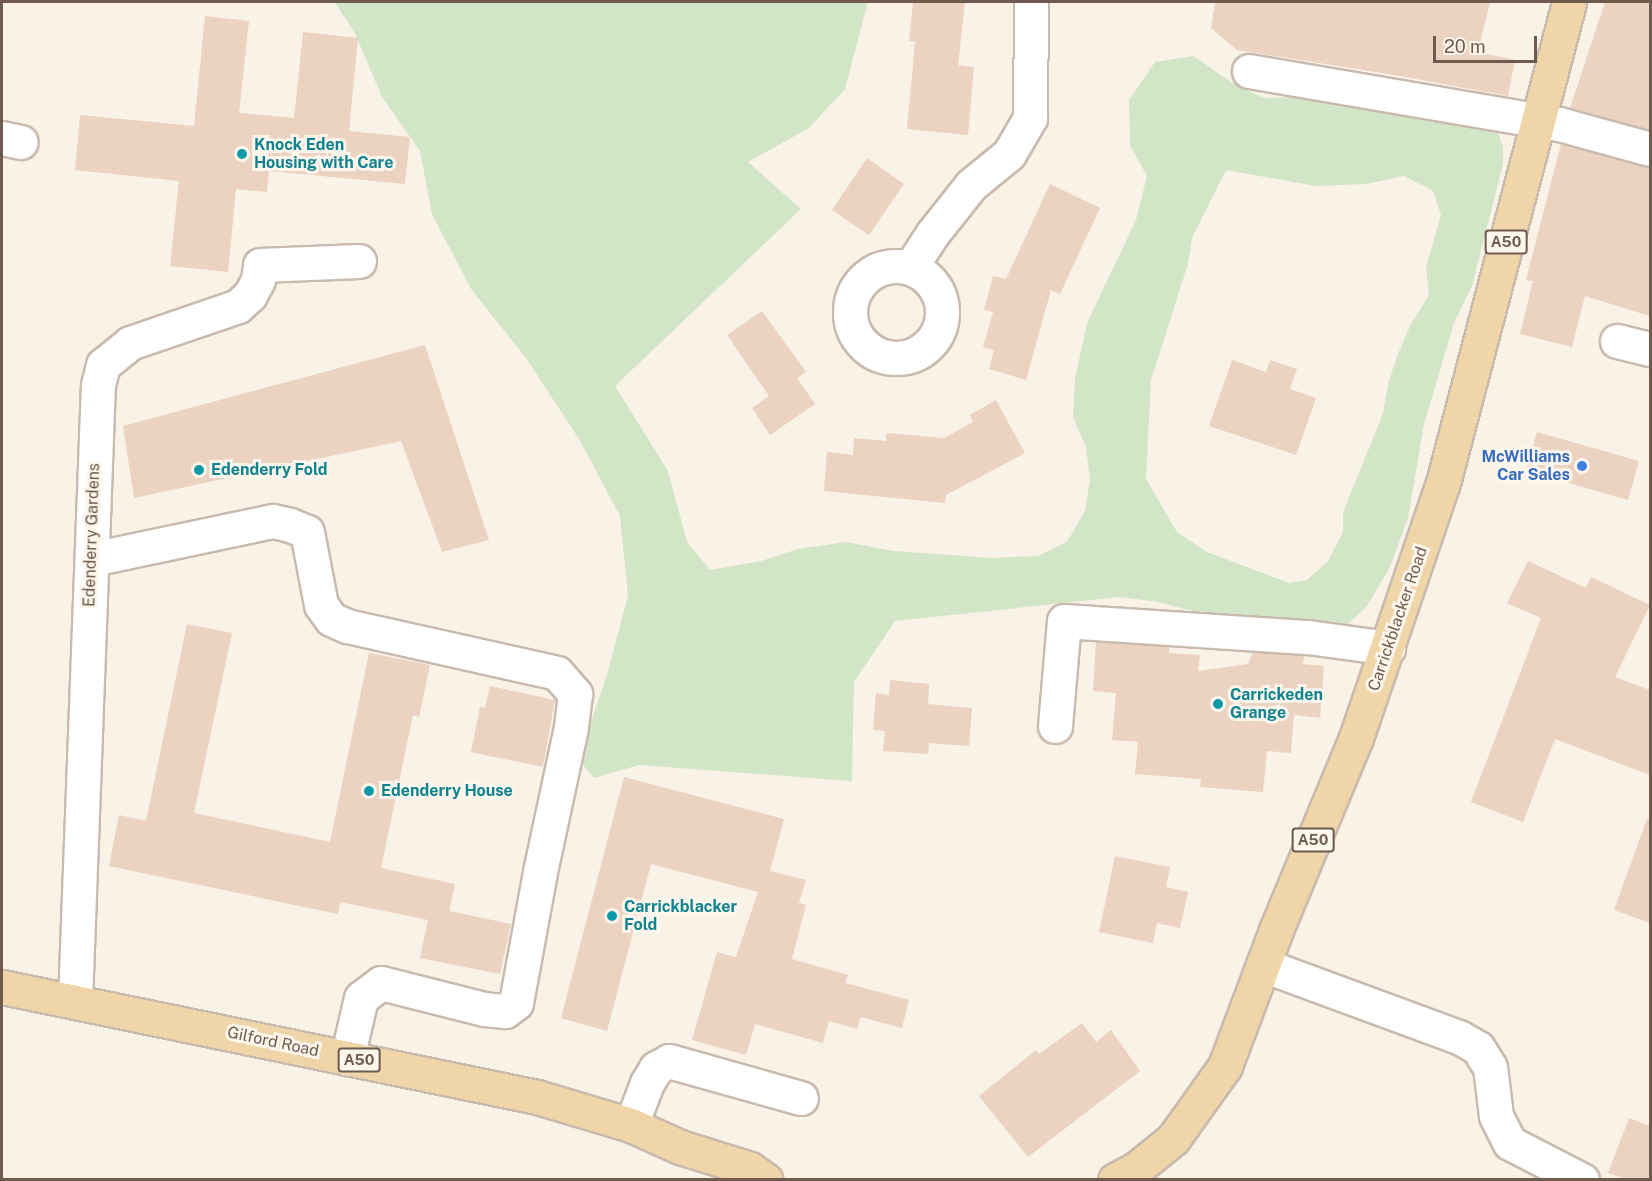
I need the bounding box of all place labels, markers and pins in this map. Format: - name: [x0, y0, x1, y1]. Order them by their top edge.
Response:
- place label: Knock Eden Housing with Care: [254, 135, 393, 173]
- marker: Knock Eden Housing with Care: [235, 147, 249, 161]
- place label: McWilliams Car Sales: [1482, 447, 1570, 485]
- marker: McWilliams Car Sales: [1575, 459, 1589, 473]
- place label: Edenderry Fold: [211, 460, 328, 480]
- marker: Edenderry Fold: [192, 463, 206, 477]
- place label: Carrickeden Grange: [1230, 685, 1323, 723]
- marker: Carrickeden Grange: [1211, 697, 1225, 711]
- place label: Edenderry House: [381, 781, 513, 801]
- marker: Edenderry House: [362, 784, 376, 798]
- place label: Carrickblacker Fold: [624, 897, 737, 935]
- marker: Carrickblacker Fold: [605, 909, 619, 923]

